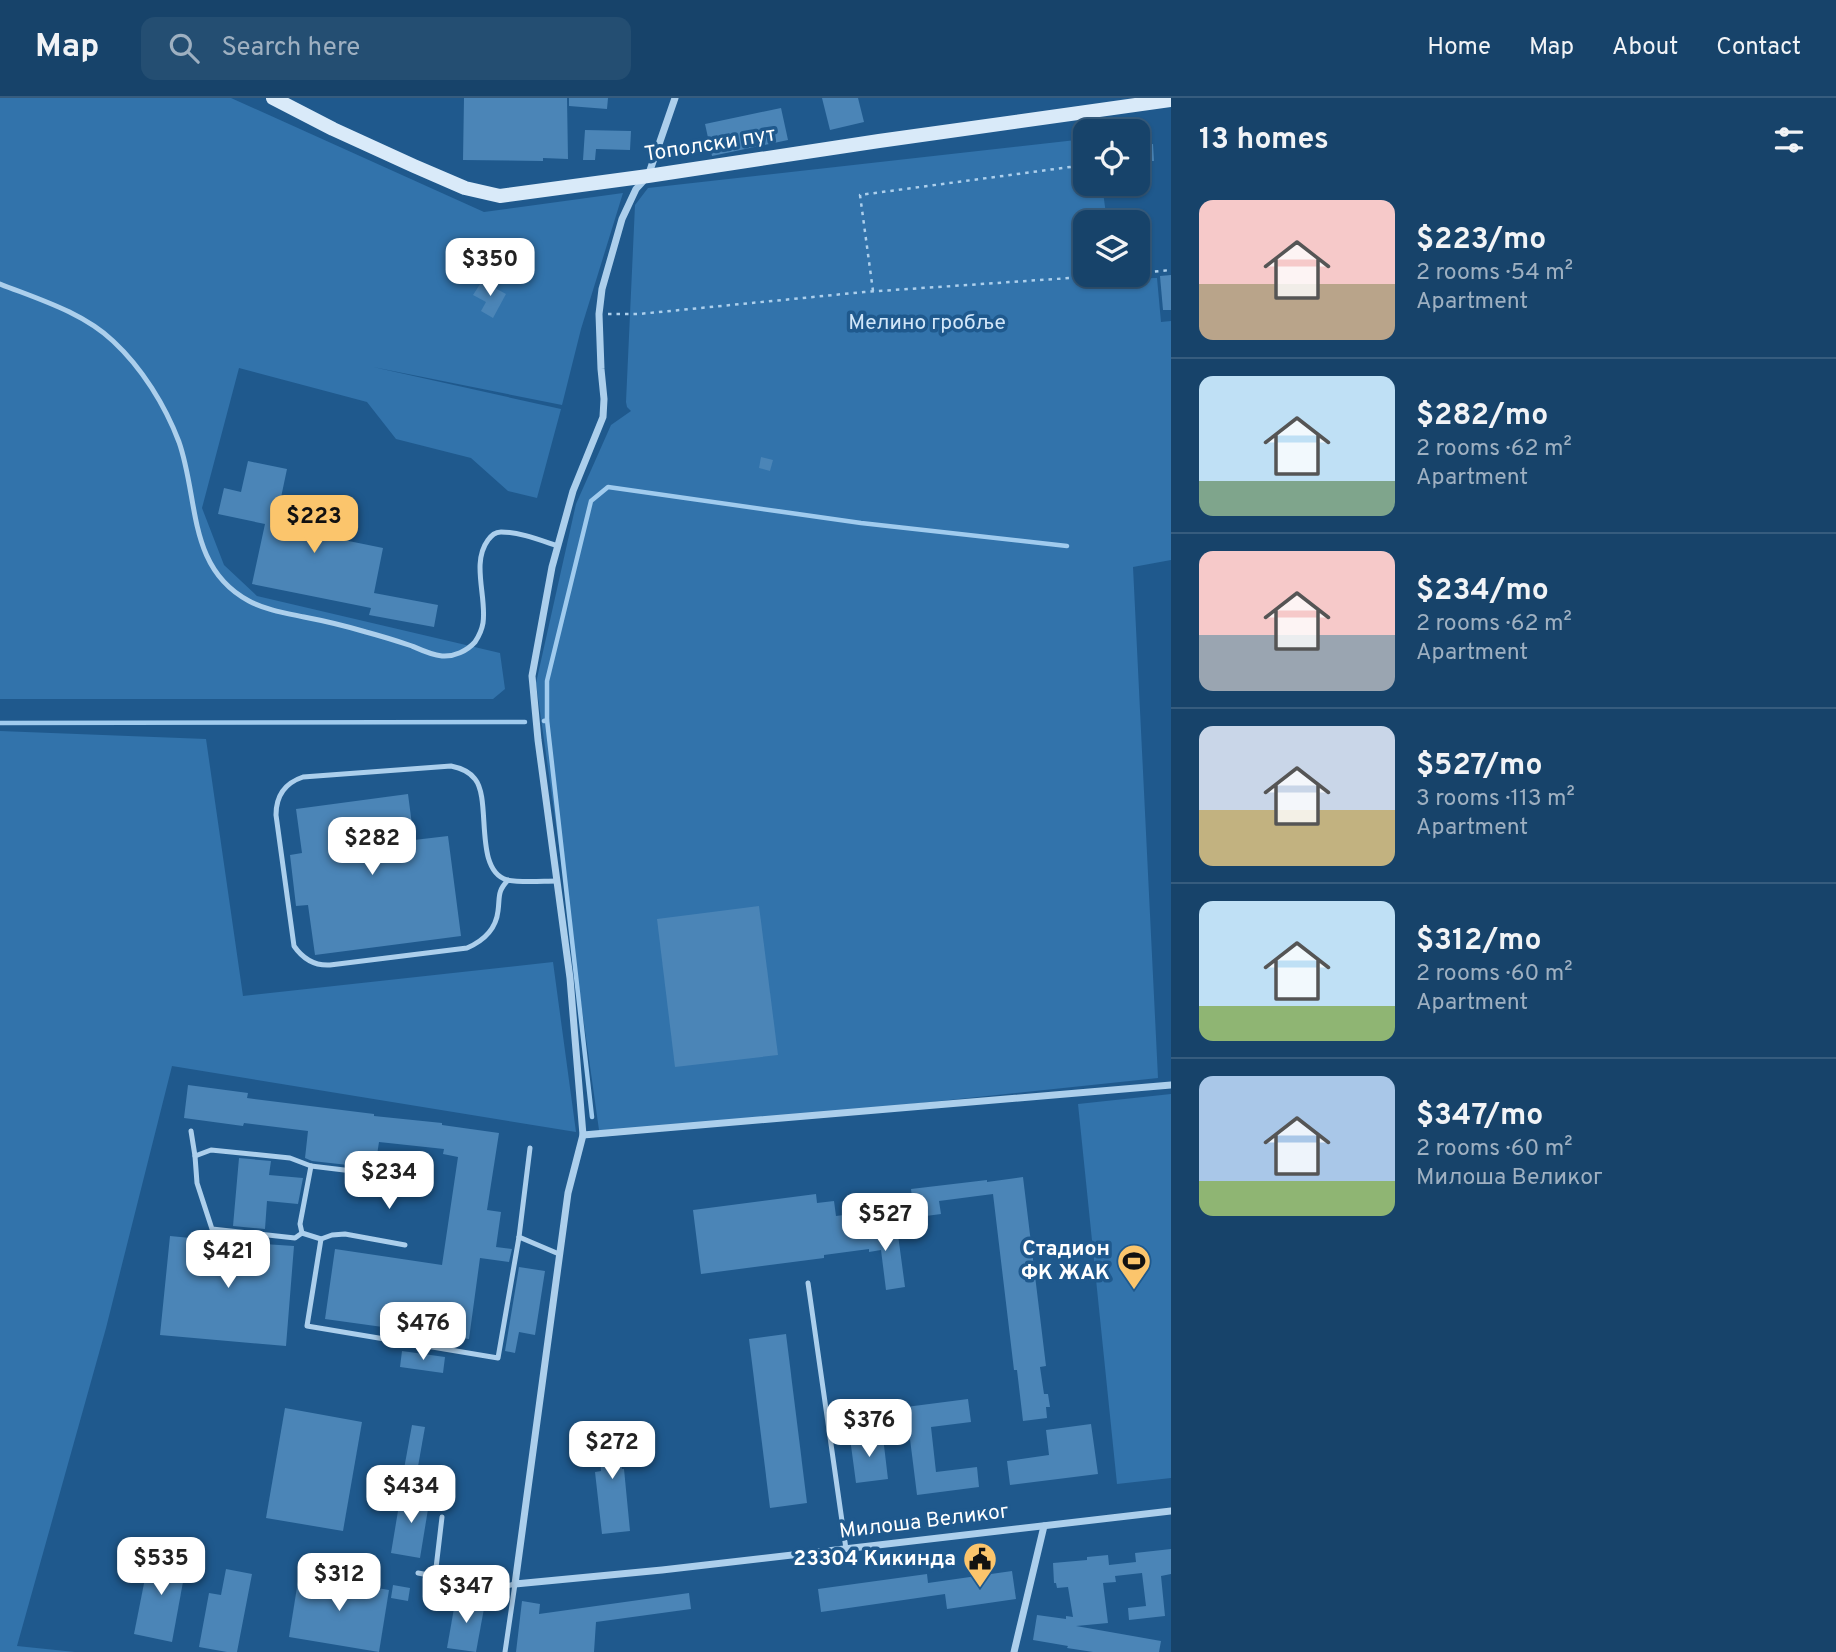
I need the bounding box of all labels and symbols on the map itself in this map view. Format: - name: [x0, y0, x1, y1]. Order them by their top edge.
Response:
- street label: Тополски пут: [642, 121, 778, 169]
- pin: $350: [449, 238, 531, 298]
- park label: Мелино гробље: [848, 310, 1006, 337]
- pin: $223: [273, 496, 355, 555]
- pin: $282: [331, 818, 413, 877]
- pin: $234: [348, 1152, 430, 1211]
- pin: $527: [844, 1194, 926, 1253]
- pin: $421: [187, 1230, 269, 1290]
- place label: Стадион ФК ЖАК: [1021, 1236, 1110, 1287]
- sports icon: Стадион ФК ЖАК: [1115, 1242, 1153, 1291]
- pin: $476: [382, 1302, 464, 1362]
- pin: $376: [828, 1400, 910, 1459]
- pin: $272: [571, 1422, 653, 1481]
- pin: $434: [370, 1466, 452, 1525]
- street label: Милоша Великог: [838, 1498, 1010, 1546]
- pin: $535: [120, 1538, 202, 1597]
- public building icon: 23304 Кикинда: [961, 1540, 999, 1589]
- place label: 23304 Кикинда: [793, 1546, 956, 1573]
- pin: $312: [298, 1554, 380, 1613]
- pin: $347: [425, 1566, 507, 1625]

